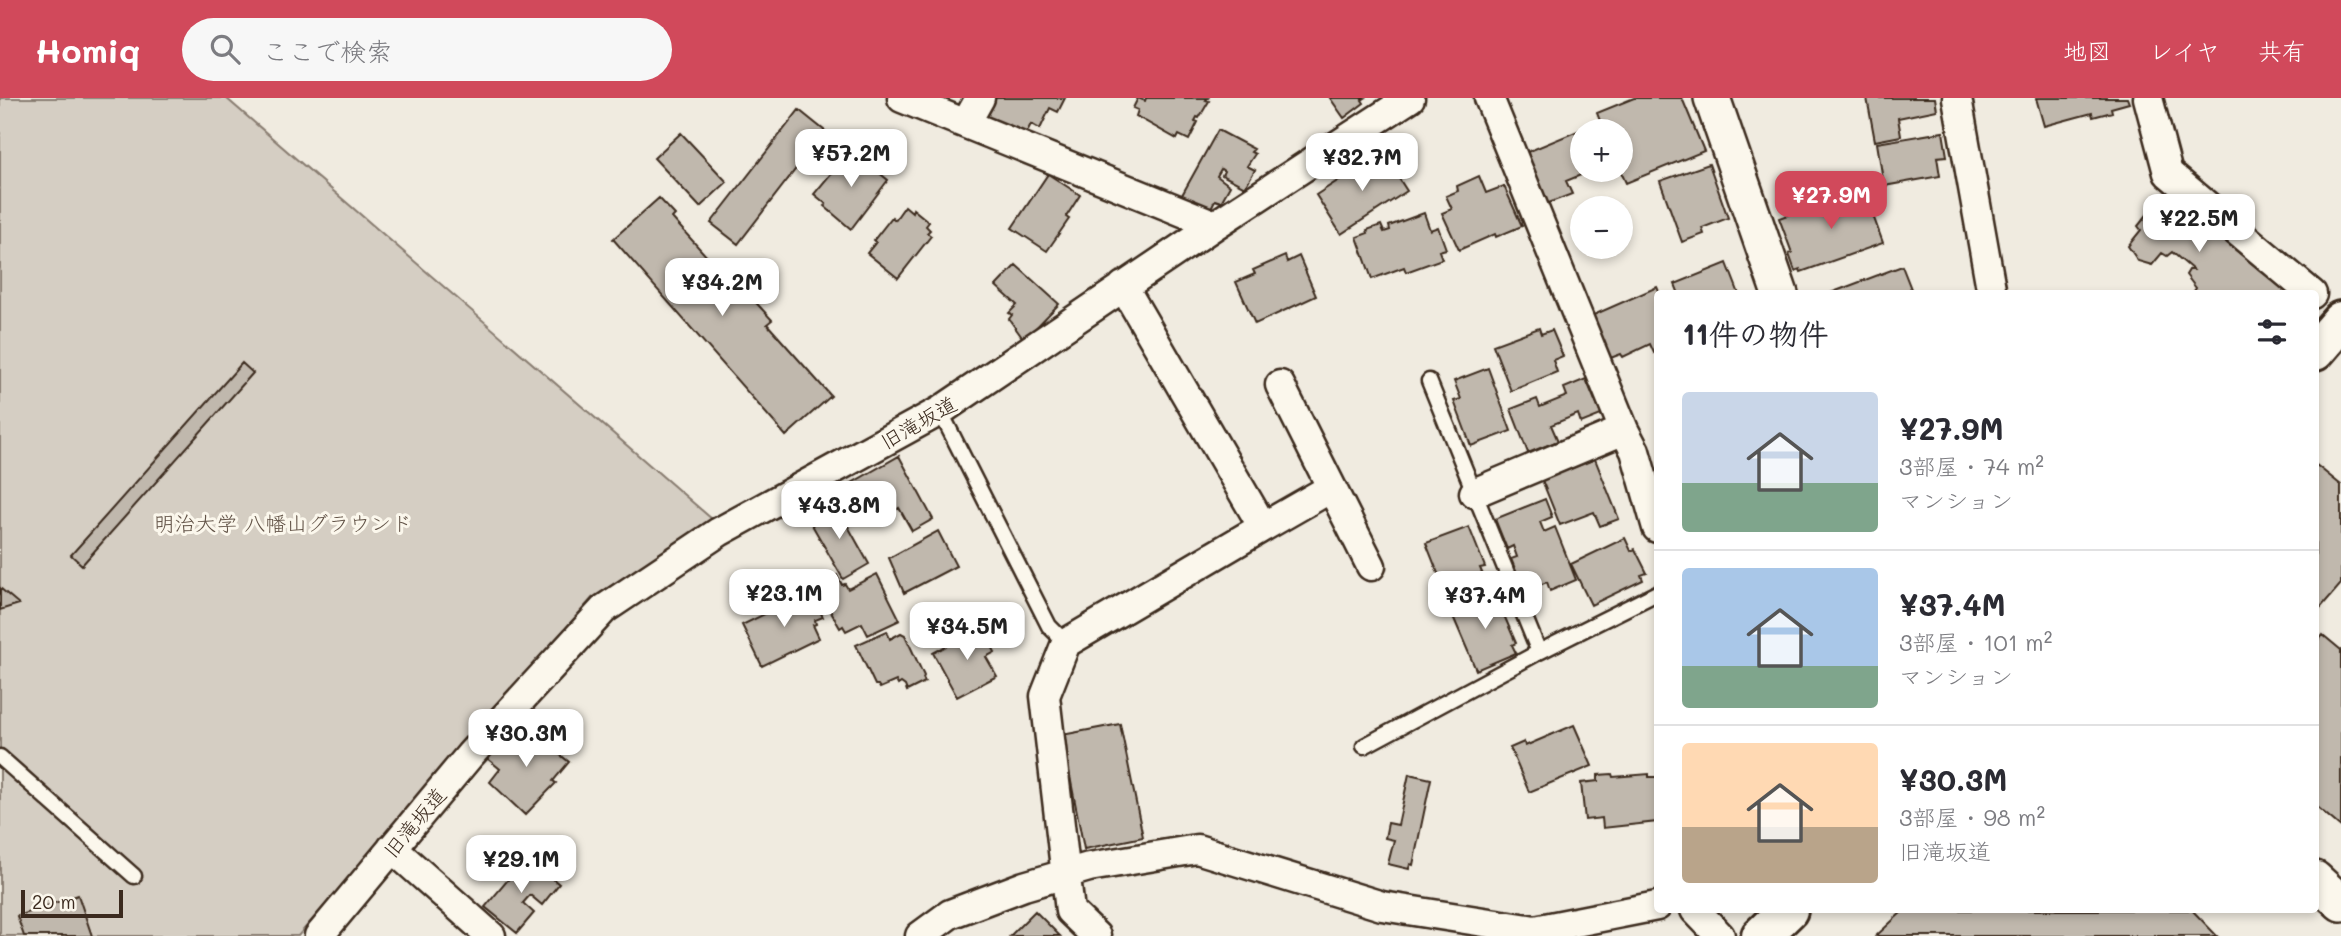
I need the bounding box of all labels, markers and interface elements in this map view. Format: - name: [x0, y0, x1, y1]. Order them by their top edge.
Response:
- search box: [182, 18, 672, 81]
- text: Homiq: [35, 28, 140, 71]
- icon: search: [206, 30, 244, 68]
- text: ここで検索: [262, 34, 392, 68]
- text: 地図: [2063, 35, 2111, 66]
- text: レイヤ: [2149, 35, 2220, 66]
- text: 共有: [2258, 35, 2306, 66]
- map controls: [1570, 119, 1633, 259]
- button: +: [1570, 119, 1633, 182]
- pin: ¥57.2M: [794, 130, 908, 189]
- pin: ¥32.7M: [1305, 134, 1419, 193]
- text: ¥57.2M: [811, 137, 891, 167]
- text: ¥32.7M: [1322, 141, 1402, 171]
- pin: ¥27.9M: [1774, 172, 1888, 231]
- text: ¥27.9M: [1791, 179, 1871, 209]
- pin: ¥22.5M: [2142, 194, 2256, 254]
- button: −: [1570, 196, 1633, 259]
- text: ¥22.5M: [2159, 202, 2239, 232]
- pin: ¥34.2M: [665, 258, 779, 318]
- text: ¥34.2M: [681, 266, 763, 296]
- text: 11件の物件: [1682, 313, 1829, 353]
- icon: filters: [2253, 313, 2291, 351]
- street label: 旧滝坂道: [875, 389, 961, 455]
- text: ¥27.9M: [1899, 408, 2004, 448]
- icon: home: [1738, 420, 1822, 504]
- text: 3部屋 · 74 m²: [1899, 451, 2044, 481]
- pin: ¥43.8M: [782, 482, 896, 541]
- text: マンション: [1899, 485, 2013, 515]
- text: ¥43.8M: [797, 489, 881, 519]
- park label: 明治大学 八幡山グラウンド: [154, 509, 412, 536]
- pin: ¥23.1M: [727, 570, 841, 629]
- pin: ¥37.4M: [1428, 572, 1542, 631]
- text: ¥23.1M: [745, 577, 823, 607]
- text: ¥37.4M: [1444, 579, 1526, 609]
- text: ¥37.4M: [1899, 584, 2006, 624]
- icon: home: [1738, 596, 1822, 680]
- pin: ¥34.5M: [910, 602, 1024, 662]
- text: ¥34.5M: [926, 610, 1008, 640]
- text: 3部屋 · 101 m²: [1899, 627, 2052, 657]
- text: マンション: [1899, 661, 2013, 691]
- pin: ¥30.3M: [469, 710, 583, 769]
- text: ¥30.3M: [484, 717, 568, 747]
- text: ¥30.3M: [1899, 759, 2007, 799]
- icon: home: [1738, 771, 1822, 855]
- street label: 旧滝坂道: [377, 781, 451, 863]
- text: 3部屋 · 98 m²: [1899, 802, 2045, 832]
- pin: ¥29.1M: [464, 836, 578, 895]
- text: 旧滝坂道: [1899, 836, 1991, 866]
- text: ¥29.1M: [482, 843, 560, 873]
- scale bar: [21, 887, 122, 919]
- text: 20 m: [32, 889, 76, 914]

